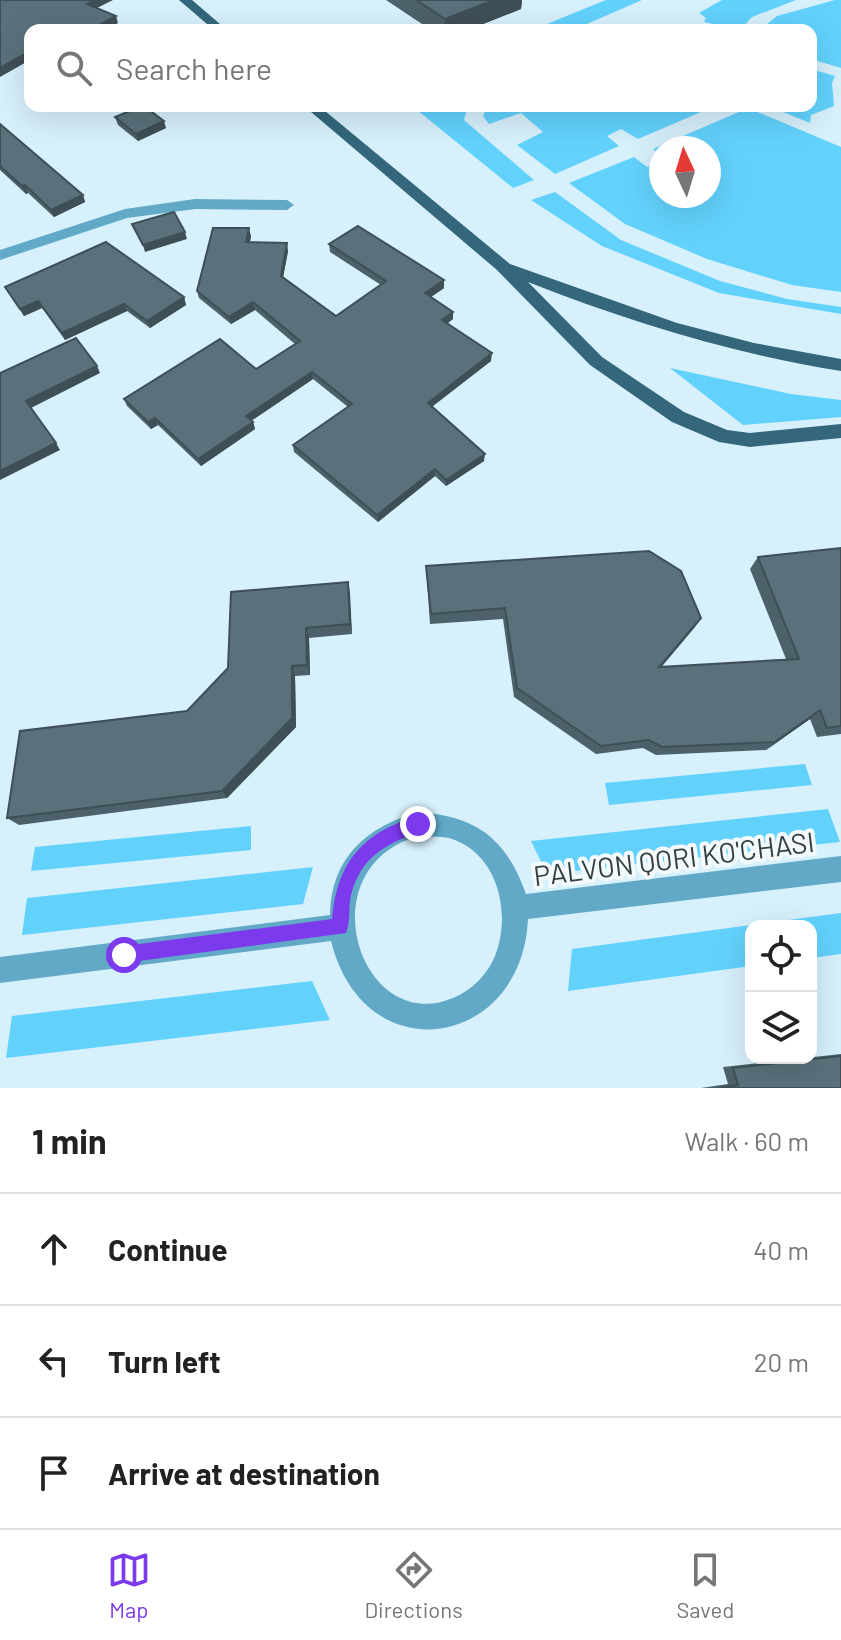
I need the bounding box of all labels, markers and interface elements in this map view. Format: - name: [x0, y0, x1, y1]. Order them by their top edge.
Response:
- search box: [24, 24, 817, 112]
- icon: search: [52, 46, 96, 90]
- text: Search here: [116, 50, 272, 86]
- north arrow: [649, 136, 721, 208]
- route end: [400, 806, 436, 842]
- street label: PALVON QORI KO'CHASI: [532, 824, 816, 892]
- map controls: [745, 920, 817, 1064]
- button: locate: [745, 920, 817, 992]
- route start: [106, 937, 142, 973]
- button: layers: [745, 992, 817, 1064]
- text: 1 min: [32, 1120, 107, 1161]
- text: Walk · 60 m: [684, 1125, 809, 1156]
- icon: ahead: [32, 1227, 76, 1271]
- text: Continue: [108, 1231, 228, 1267]
- text: 40 m: [753, 1234, 809, 1265]
- icon: left: [32, 1339, 76, 1383]
- text: Turn left: [108, 1343, 221, 1379]
- text: 20 m: [754, 1346, 809, 1377]
- icon: arrive: [32, 1451, 76, 1495]
- text: Arrive at destination: [108, 1455, 380, 1491]
- tab: Map: [107, 1548, 151, 1622]
- tab: Directions: [364, 1548, 463, 1622]
- tab: Saved: [676, 1548, 734, 1622]

